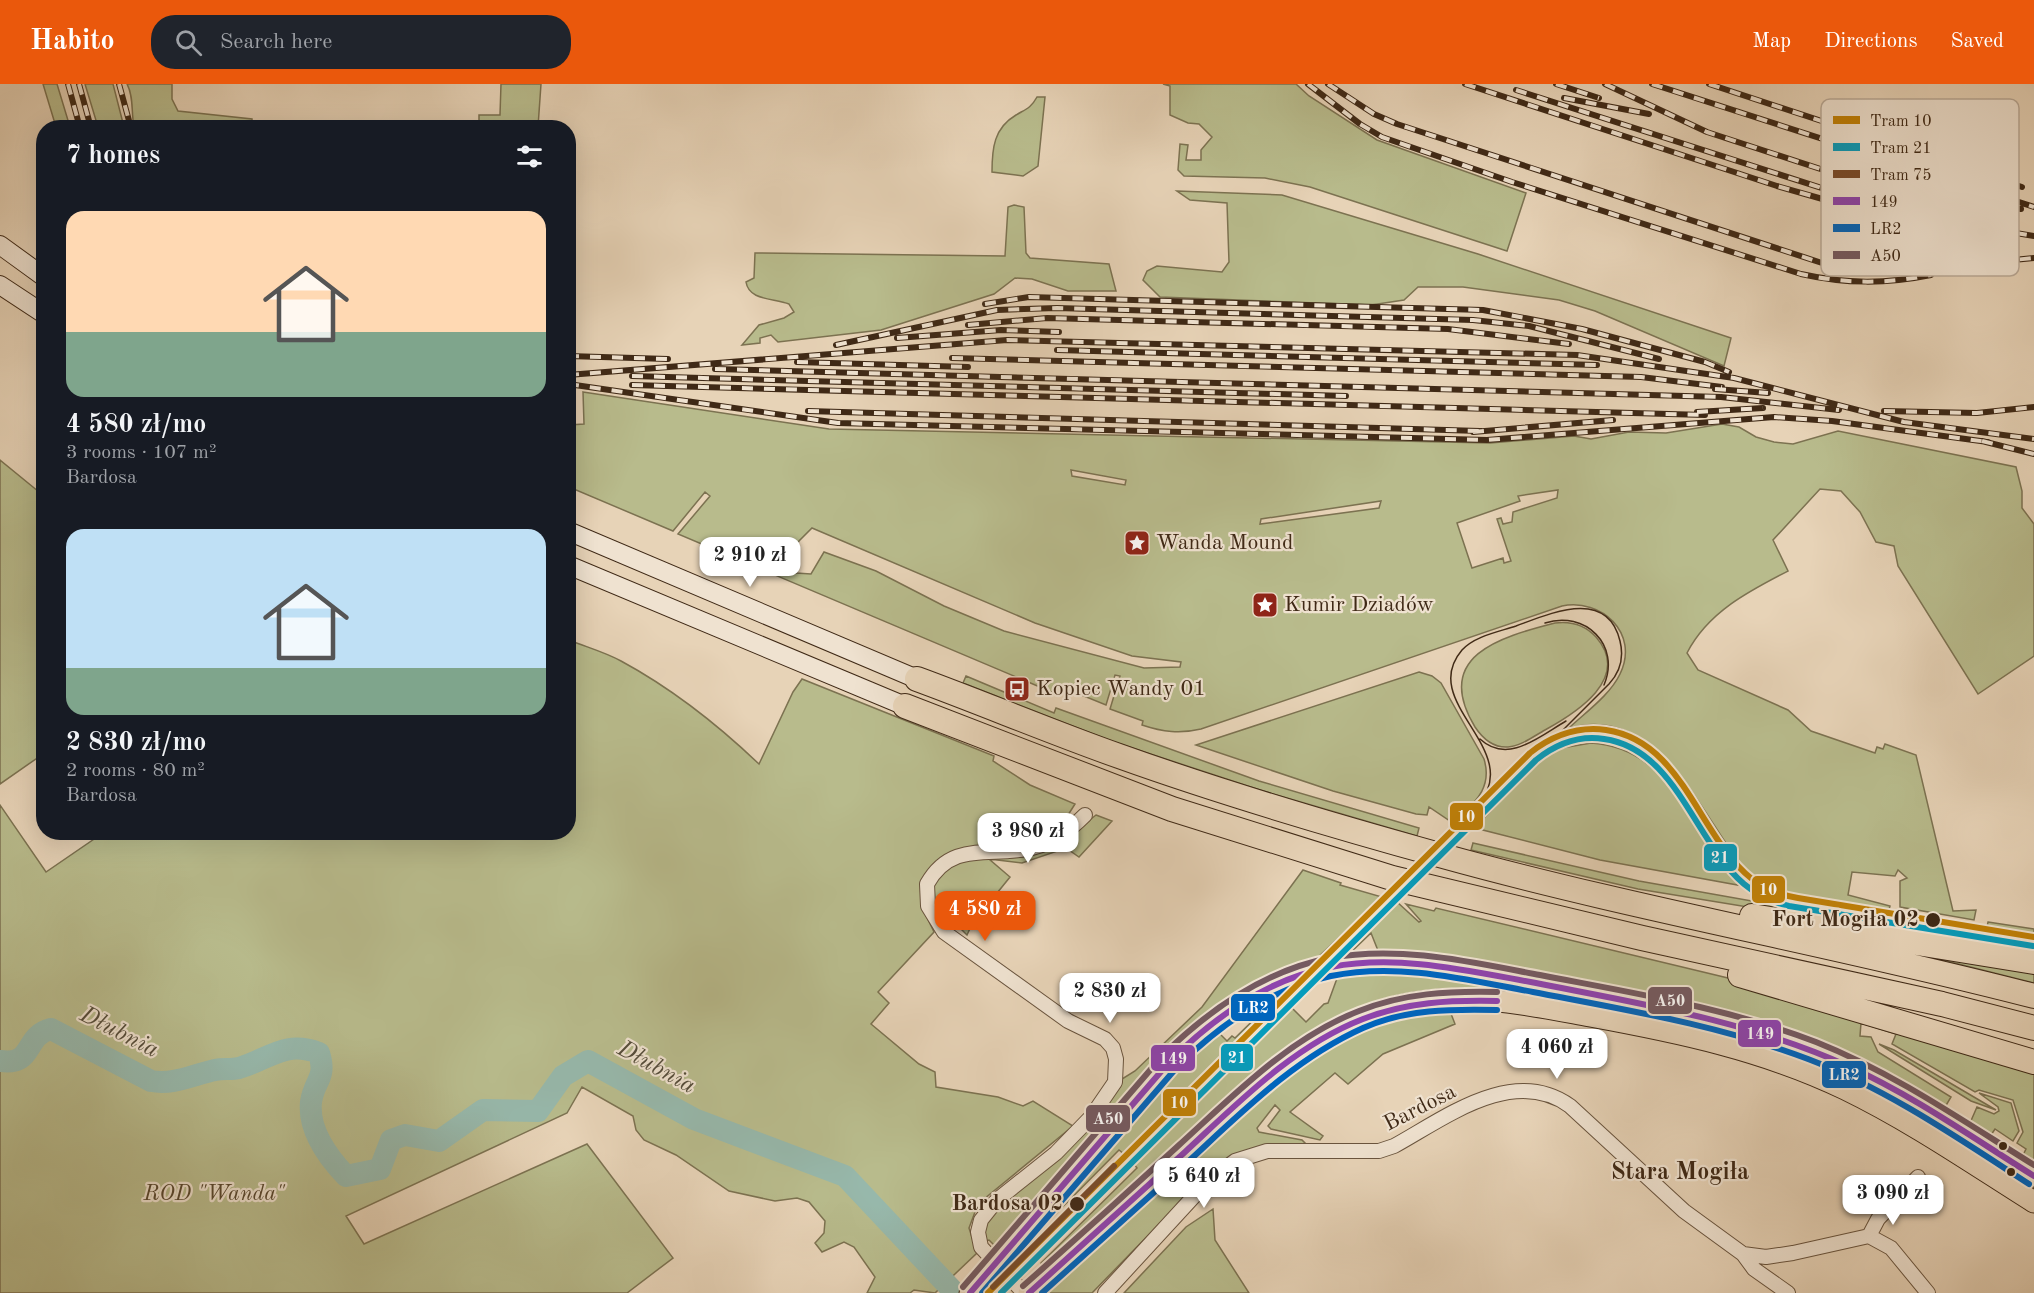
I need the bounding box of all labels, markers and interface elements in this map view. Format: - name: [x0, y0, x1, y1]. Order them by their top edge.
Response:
- search box: [151, 15, 571, 69]
- icon: search: [172, 26, 205, 59]
- text: Habito: [30, 28, 115, 56]
- text: Search here: [220, 31, 332, 53]
- text: Map: [1752, 31, 1791, 52]
- text: Directions: [1824, 31, 1918, 52]
- text: Saved: [1951, 31, 2004, 52]
- legend: [1821, 99, 2019, 276]
- text: Tram 10: [1870, 114, 1932, 130]
- icon: filters: [513, 140, 546, 173]
- text: Tram 21: [1870, 141, 1932, 157]
- text: 7 homes: [66, 143, 160, 169]
- text: Tram 75: [1870, 168, 1932, 184]
- text: 149: [1870, 195, 1898, 211]
- text: LR2: [1870, 222, 1901, 238]
- text: A50: [1870, 249, 1901, 265]
- icon: home: [252, 250, 360, 358]
- text: 4 580 zł/mo: [66, 412, 206, 438]
- text: 3 rooms · 107 m²: [66, 443, 216, 463]
- text: Bardosa: [66, 468, 137, 488]
- place icon: Wanda Mound: [1122, 528, 1152, 558]
- place label: Wanda Mound: [1156, 532, 1293, 554]
- pin: 2 910 zł: [688, 537, 812, 588]
- text: 2 910 zł: [714, 546, 786, 566]
- icon: home: [252, 568, 360, 676]
- place icon: Kumir Dziadów: [1250, 590, 1280, 620]
- place label: Kumir Dziadów: [1284, 594, 1434, 616]
- bus stop icon: Kopiec Wandy 01: [1002, 674, 1032, 704]
- place label: Kopiec Wandy 01: [1036, 678, 1206, 700]
- text: 2 830 zł/mo: [66, 730, 206, 756]
- text: 2 rooms · 80 m²: [66, 761, 205, 781]
- text: Bardosa: [66, 786, 137, 806]
- line badge: 10: [1449, 802, 1484, 831]
- text: 10: [1457, 810, 1475, 826]
- pin: 3 980 zł: [966, 813, 1090, 864]
- text: 3 980 zł: [992, 822, 1064, 842]
- line badge: 21: [1703, 843, 1738, 872]
- text: 21: [1711, 851, 1729, 867]
- line badge: 10: [1751, 875, 1786, 904]
- text: 10: [1759, 883, 1777, 899]
- pin: 4 580 zł: [923, 891, 1047, 942]
- text: 4 580 zł: [949, 900, 1021, 920]
- place label: Fort Mogiła 02: [1771, 909, 1919, 931]
- marker: Fort Mogiła 02: [1924, 911, 1942, 929]
- pin: 2 830 zł: [1048, 973, 1172, 1024]
- text: 2 830 zł: [1074, 982, 1146, 1002]
- line badge: A50: [1647, 986, 1693, 1015]
- line badge: LR2: [1230, 993, 1276, 1022]
- text: A50: [1655, 994, 1685, 1010]
- text: LR2: [1237, 1001, 1269, 1017]
- water label: Dłubnia: [75, 1003, 162, 1063]
- line badge: 149: [1737, 1019, 1782, 1048]
- text: 149: [1746, 1027, 1774, 1043]
- pin: 4 060 zł: [1495, 1029, 1619, 1080]
- water label: Dłubnia: [612, 1036, 699, 1099]
- text: 4 060 zł: [1521, 1038, 1593, 1058]
- line badge: 21: [1220, 1043, 1254, 1072]
- line badge: 149: [1150, 1044, 1196, 1072]
- text: 21: [1228, 1051, 1246, 1067]
- text: 149: [1159, 1052, 1187, 1068]
- line badge: LR2: [1821, 1060, 1867, 1089]
- text: LR2: [1828, 1068, 1860, 1084]
- street label: Bardosa: [1380, 1080, 1460, 1135]
- line badge: 10: [1162, 1088, 1197, 1117]
- text: 10: [1170, 1096, 1188, 1112]
- line badge: A50: [1085, 1104, 1131, 1133]
- text: A50: [1093, 1112, 1123, 1128]
- unlabelled marker: [1997, 1140, 2009, 1152]
- pin: 5 640 zł: [1142, 1158, 1266, 1209]
- district label: Stara Mogiła: [1611, 1161, 1749, 1185]
- unlabelled marker: [2005, 1166, 2017, 1178]
- text: 5 640 zł: [1168, 1167, 1240, 1187]
- pin: 3 090 zł: [1831, 1175, 1955, 1226]
- park label: ROD "Wanda": [142, 1183, 286, 1205]
- text: 3 090 zł: [1857, 1184, 1929, 1204]
- place label: Bardosa 02: [951, 1193, 1063, 1215]
- marker: Bardosa 02: [1068, 1195, 1086, 1213]

